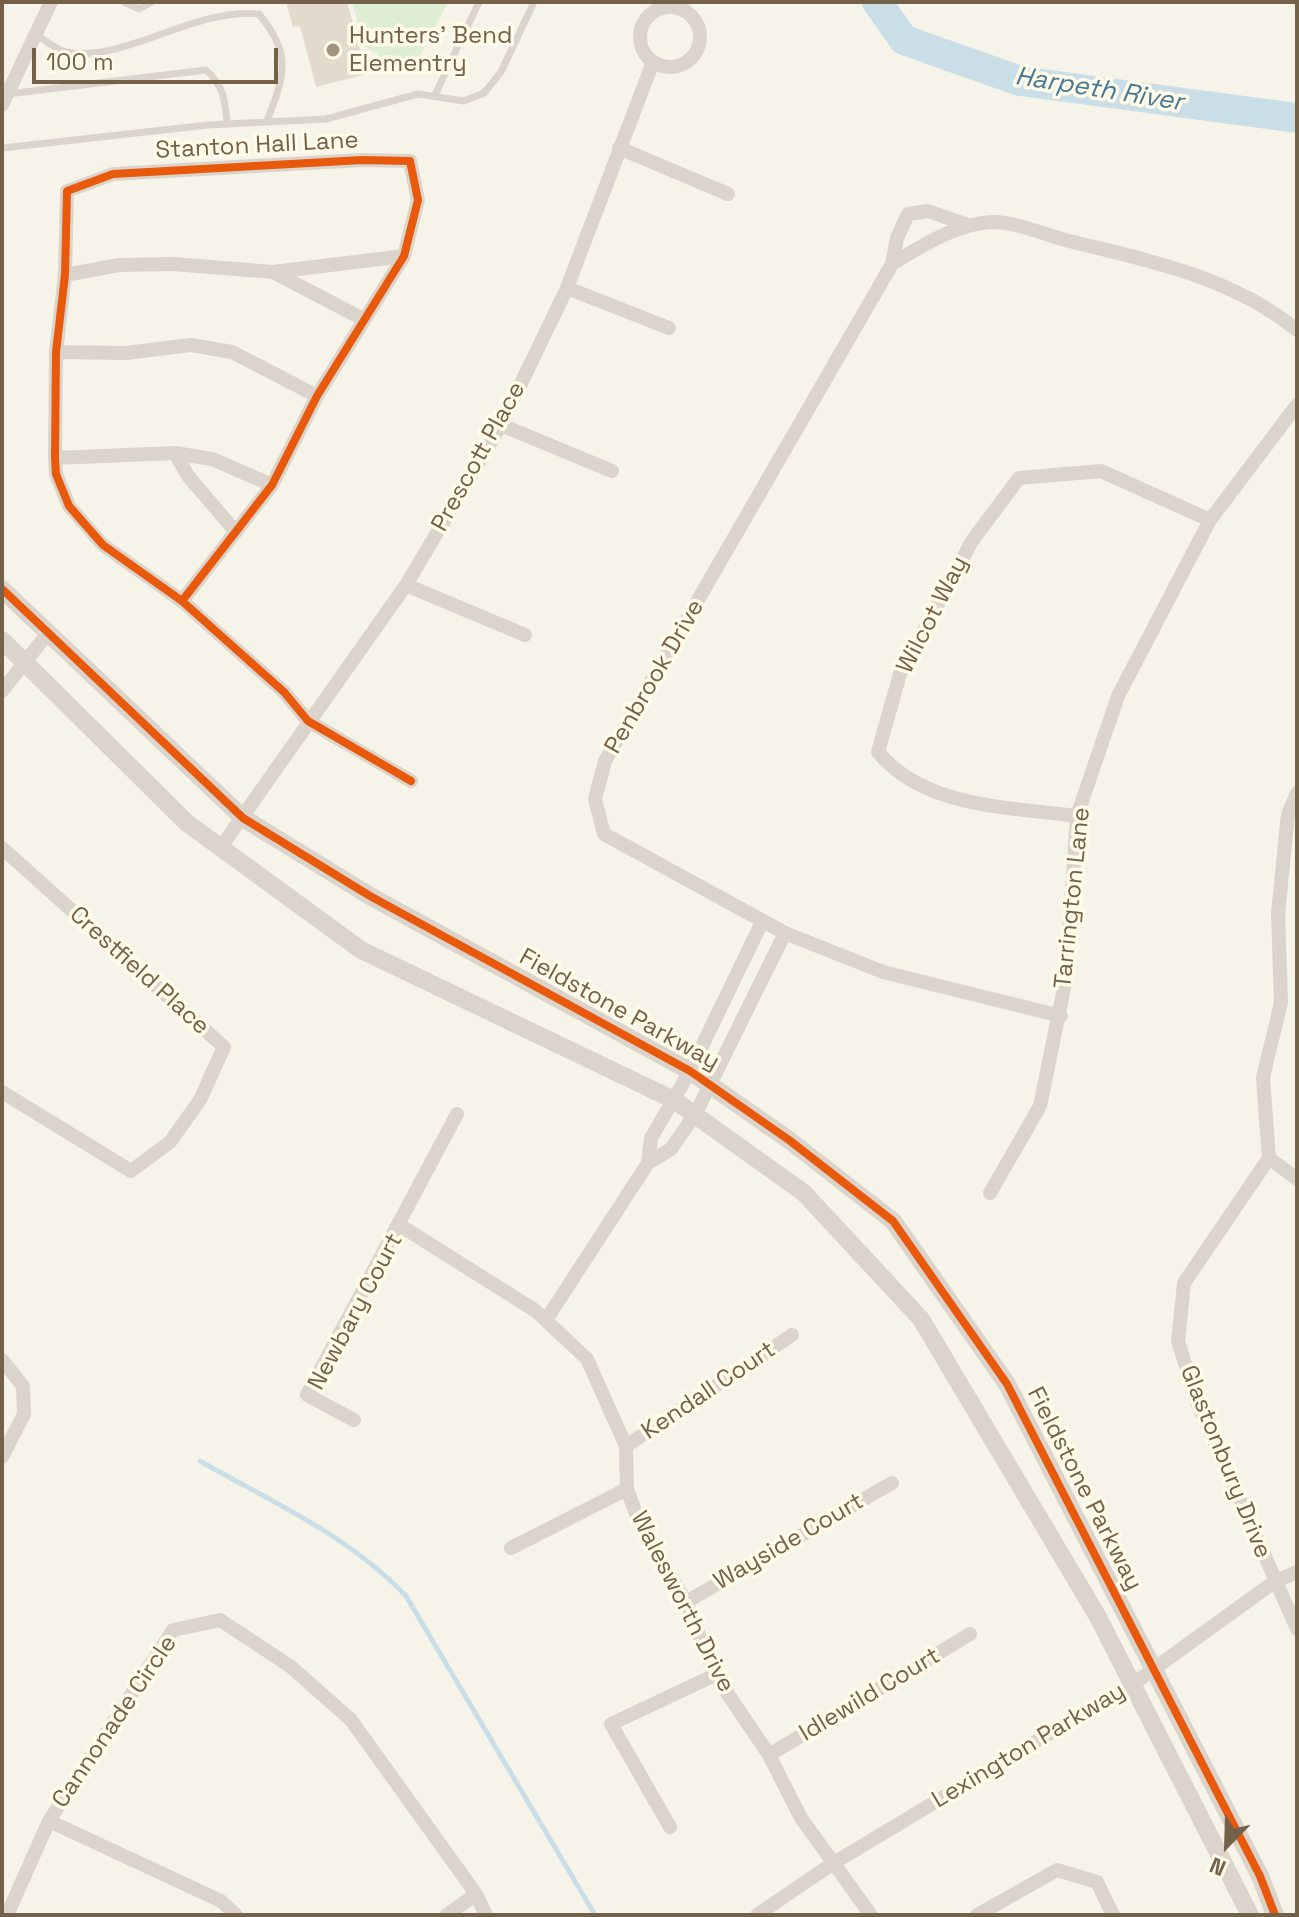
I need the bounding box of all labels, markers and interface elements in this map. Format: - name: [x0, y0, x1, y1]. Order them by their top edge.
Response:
- place label: Hunters' Bend Elementry: [349, 22, 512, 78]
- scale bar: [36, 32, 282, 82]
- marker: Hunters' Bend Elementry: [324, 41, 342, 59]
- text: 100 m: [46, 46, 114, 77]
- water label: Harpeth River: [1013, 61, 1185, 119]
- street label: Stanton Hall Lane: [155, 126, 359, 166]
- street label: Prescott Place: [426, 377, 532, 537]
- street label: Wilcot Way: [891, 552, 975, 678]
- street label: Penbrook Drive: [599, 595, 711, 759]
- street label: Tarrington Lane: [1049, 806, 1097, 990]
- street label: Crestfield Place: [63, 901, 215, 1041]
- street label: Fieldstone Parkway: [514, 943, 724, 1077]
- street label: Newbary Court: [303, 1229, 409, 1395]
- street label: Kendall Court: [637, 1336, 781, 1446]
- street label: Glastonbury Drive: [1173, 1361, 1277, 1563]
- street label: Fieldstone Parkway: [1020, 1382, 1148, 1596]
- street label: Wayside Court: [709, 1487, 869, 1597]
- street label: Walesworth Drive: [624, 1507, 740, 1697]
- street label: Cannonade Circle: [47, 1630, 183, 1814]
- street label: Idlewild Court: [795, 1642, 945, 1748]
- street label: Lexington Parkway: [927, 1677, 1131, 1815]
- north arrow: [1187, 1805, 1267, 1885]
- text: N: [1205, 1851, 1230, 1883]

